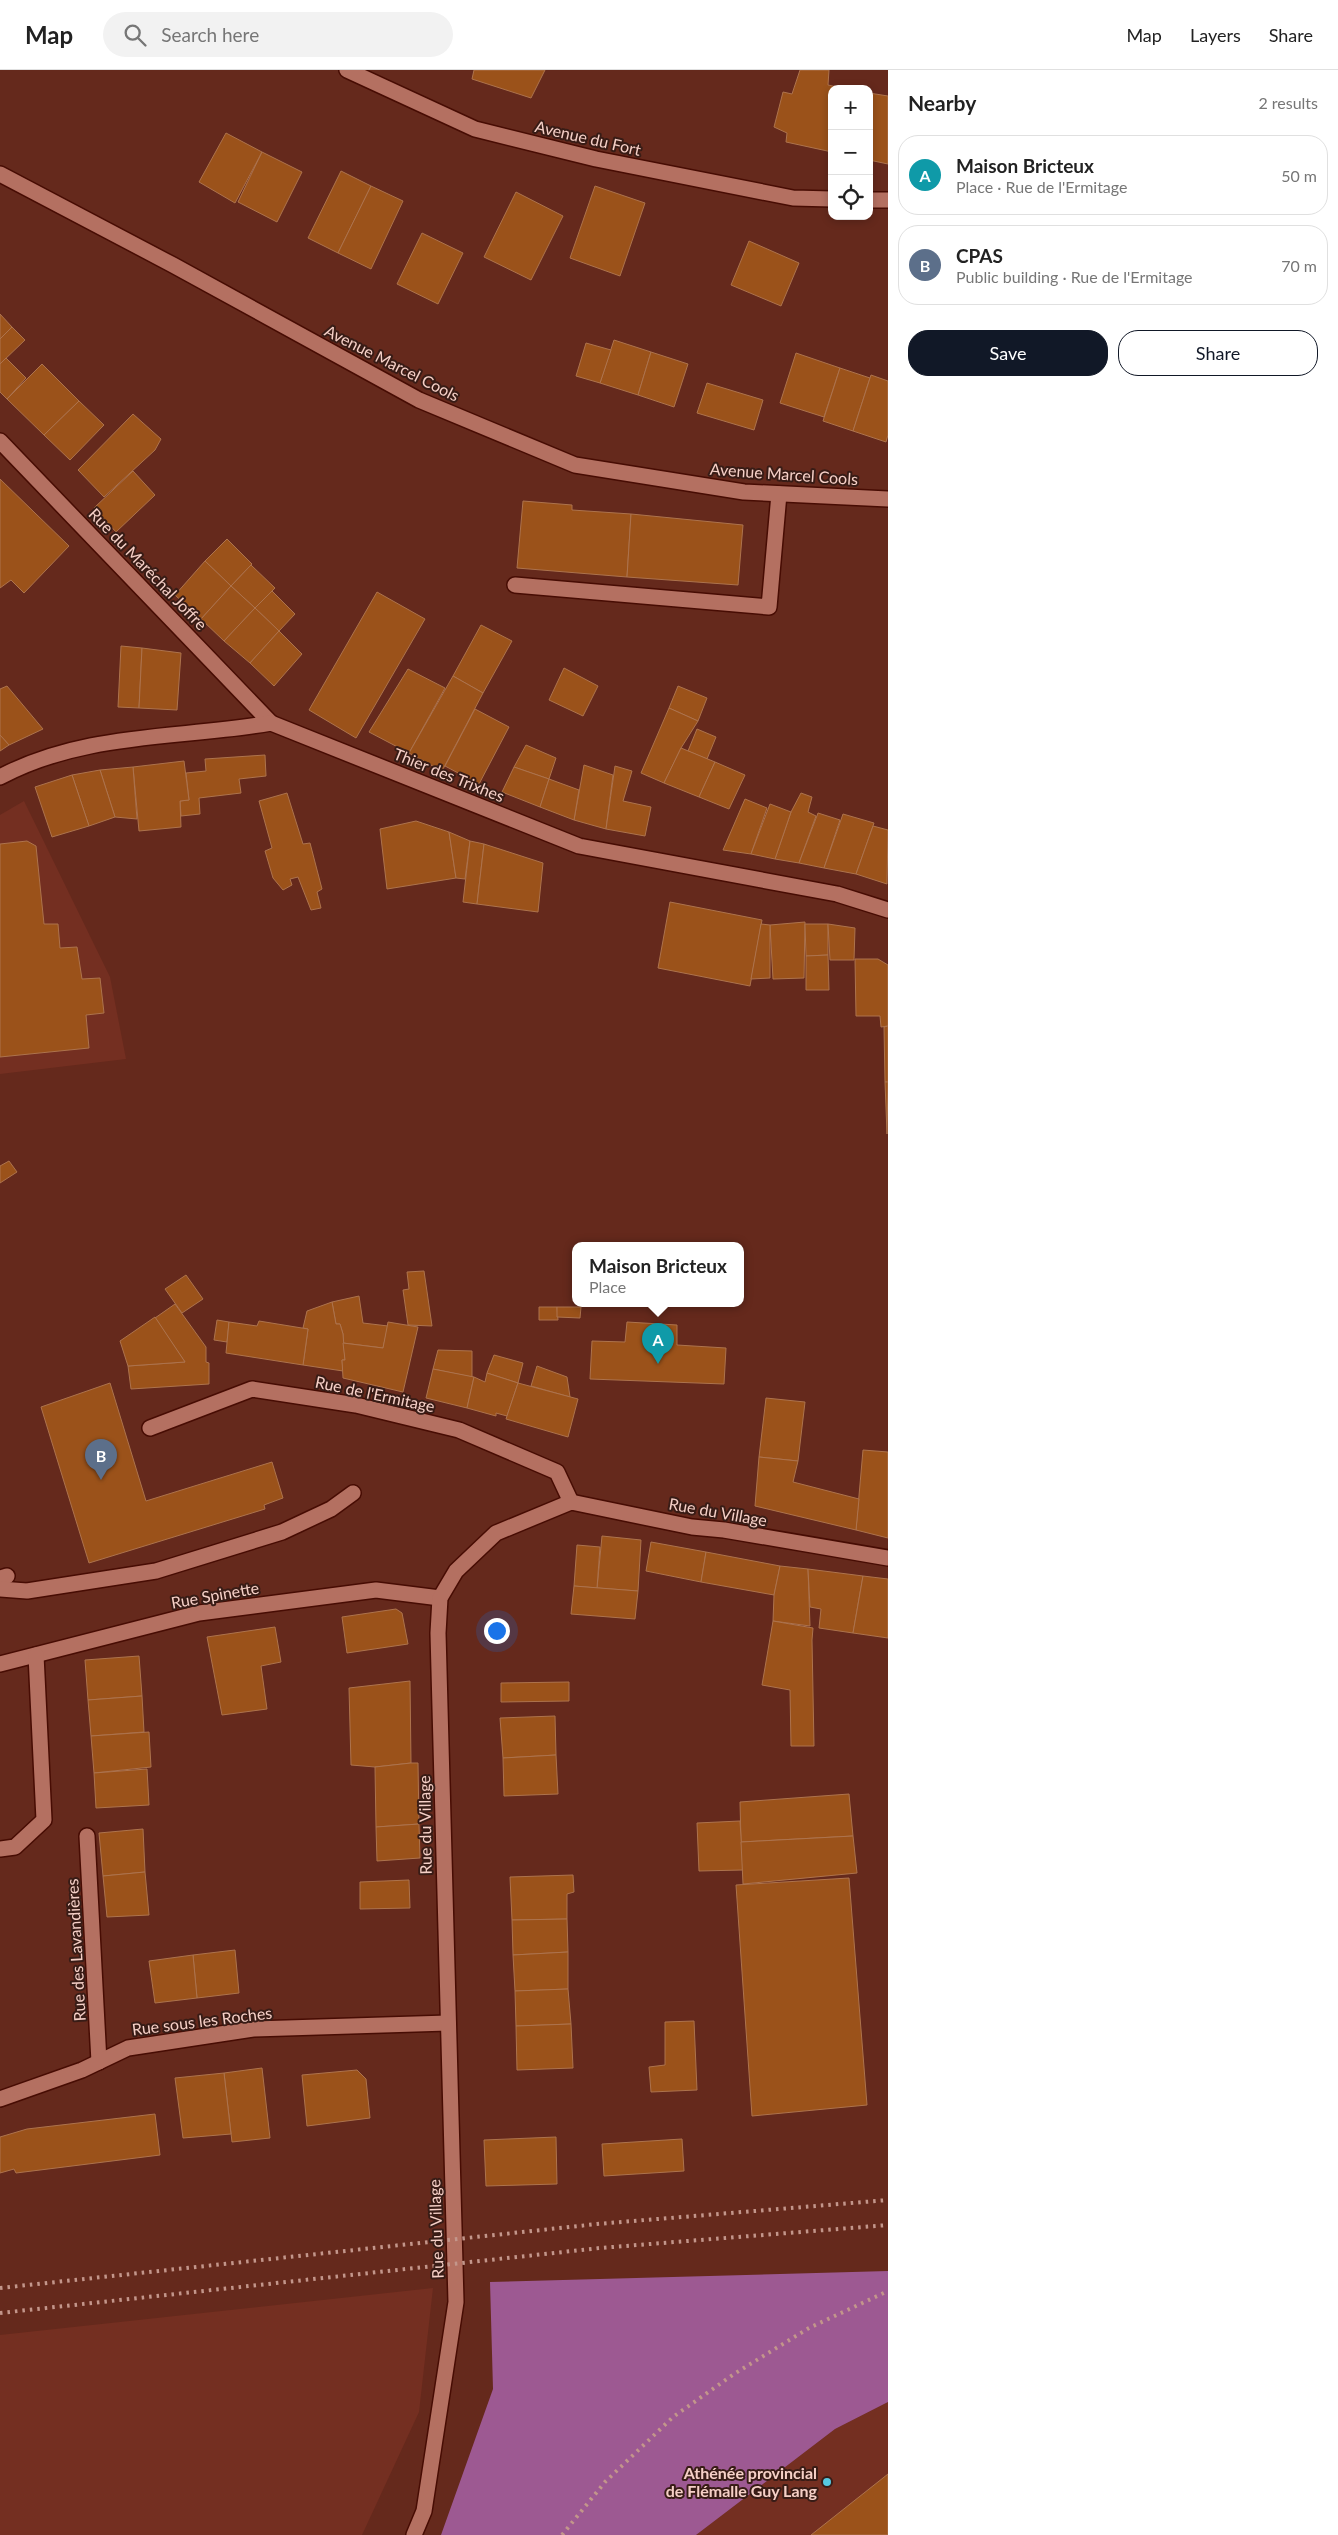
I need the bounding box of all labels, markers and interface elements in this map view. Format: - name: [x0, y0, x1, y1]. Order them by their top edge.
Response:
- search box: [103, 12, 453, 57]
- text: Map: [25, 20, 73, 49]
- icon: search: [121, 21, 149, 49]
- text: Search here: [161, 23, 259, 46]
- text: Map: [1126, 24, 1162, 46]
- text: Layers: [1190, 24, 1241, 46]
- text: Share: [1269, 24, 1313, 46]
- map controls: [828, 85, 873, 220]
- button: +: [828, 85, 873, 130]
- text: Nearby: [908, 90, 976, 115]
- text: 2 results: [1258, 93, 1318, 112]
- street label: Avenue du Fort: [533, 116, 643, 159]
- button: −: [828, 130, 873, 175]
- text: Maison Bricteux: [956, 154, 1094, 177]
- text: A: [919, 166, 931, 185]
- text: 50 m: [1281, 166, 1317, 185]
- button: locate: [828, 175, 873, 220]
- text: Place · Rue de l'Ermitage: [956, 177, 1127, 196]
- text: CPAS: [956, 244, 1003, 267]
- text: B: [920, 256, 930, 275]
- text: 70 m: [1281, 256, 1317, 275]
- text: Public building · Rue de l'Ermitage: [956, 267, 1193, 286]
- street label: Avenue Marcel Cools: [322, 320, 463, 405]
- button: Save: [908, 330, 1108, 376]
- button: Share: [1118, 330, 1318, 376]
- street label: Avenue Marcel Cools: [709, 459, 859, 488]
- street label: Rue du Maréchal Joffre: [85, 504, 211, 633]
- street label: Thier des Trixhes: [391, 744, 507, 805]
- popup: [572, 1242, 744, 1307]
- text: Maison Bricteux: [589, 1254, 727, 1277]
- text: Place: [589, 1277, 626, 1296]
- pin: A: [642, 1323, 674, 1364]
- street label: Rue de l'Ermitage: [314, 1372, 437, 1415]
- pin: B: [85, 1439, 117, 1480]
- street label: Rue du Village: [668, 1494, 769, 1529]
- street label: Rue Spinette: [169, 1577, 260, 1612]
- your location: [484, 1618, 510, 1644]
- street label: Rue du Village: [414, 1775, 435, 1875]
- street label: Rue des Lavandières: [62, 1878, 89, 2022]
- street label: Rue sous les Roches: [131, 2002, 273, 2039]
- street label: Rue du Village: [424, 2179, 447, 2279]
- place label: Athénée provincial de Flémalle Guy Lang: [666, 2463, 818, 2500]
- marker: Athénée provincial de Flémalle Guy Lang: [821, 2476, 833, 2488]

